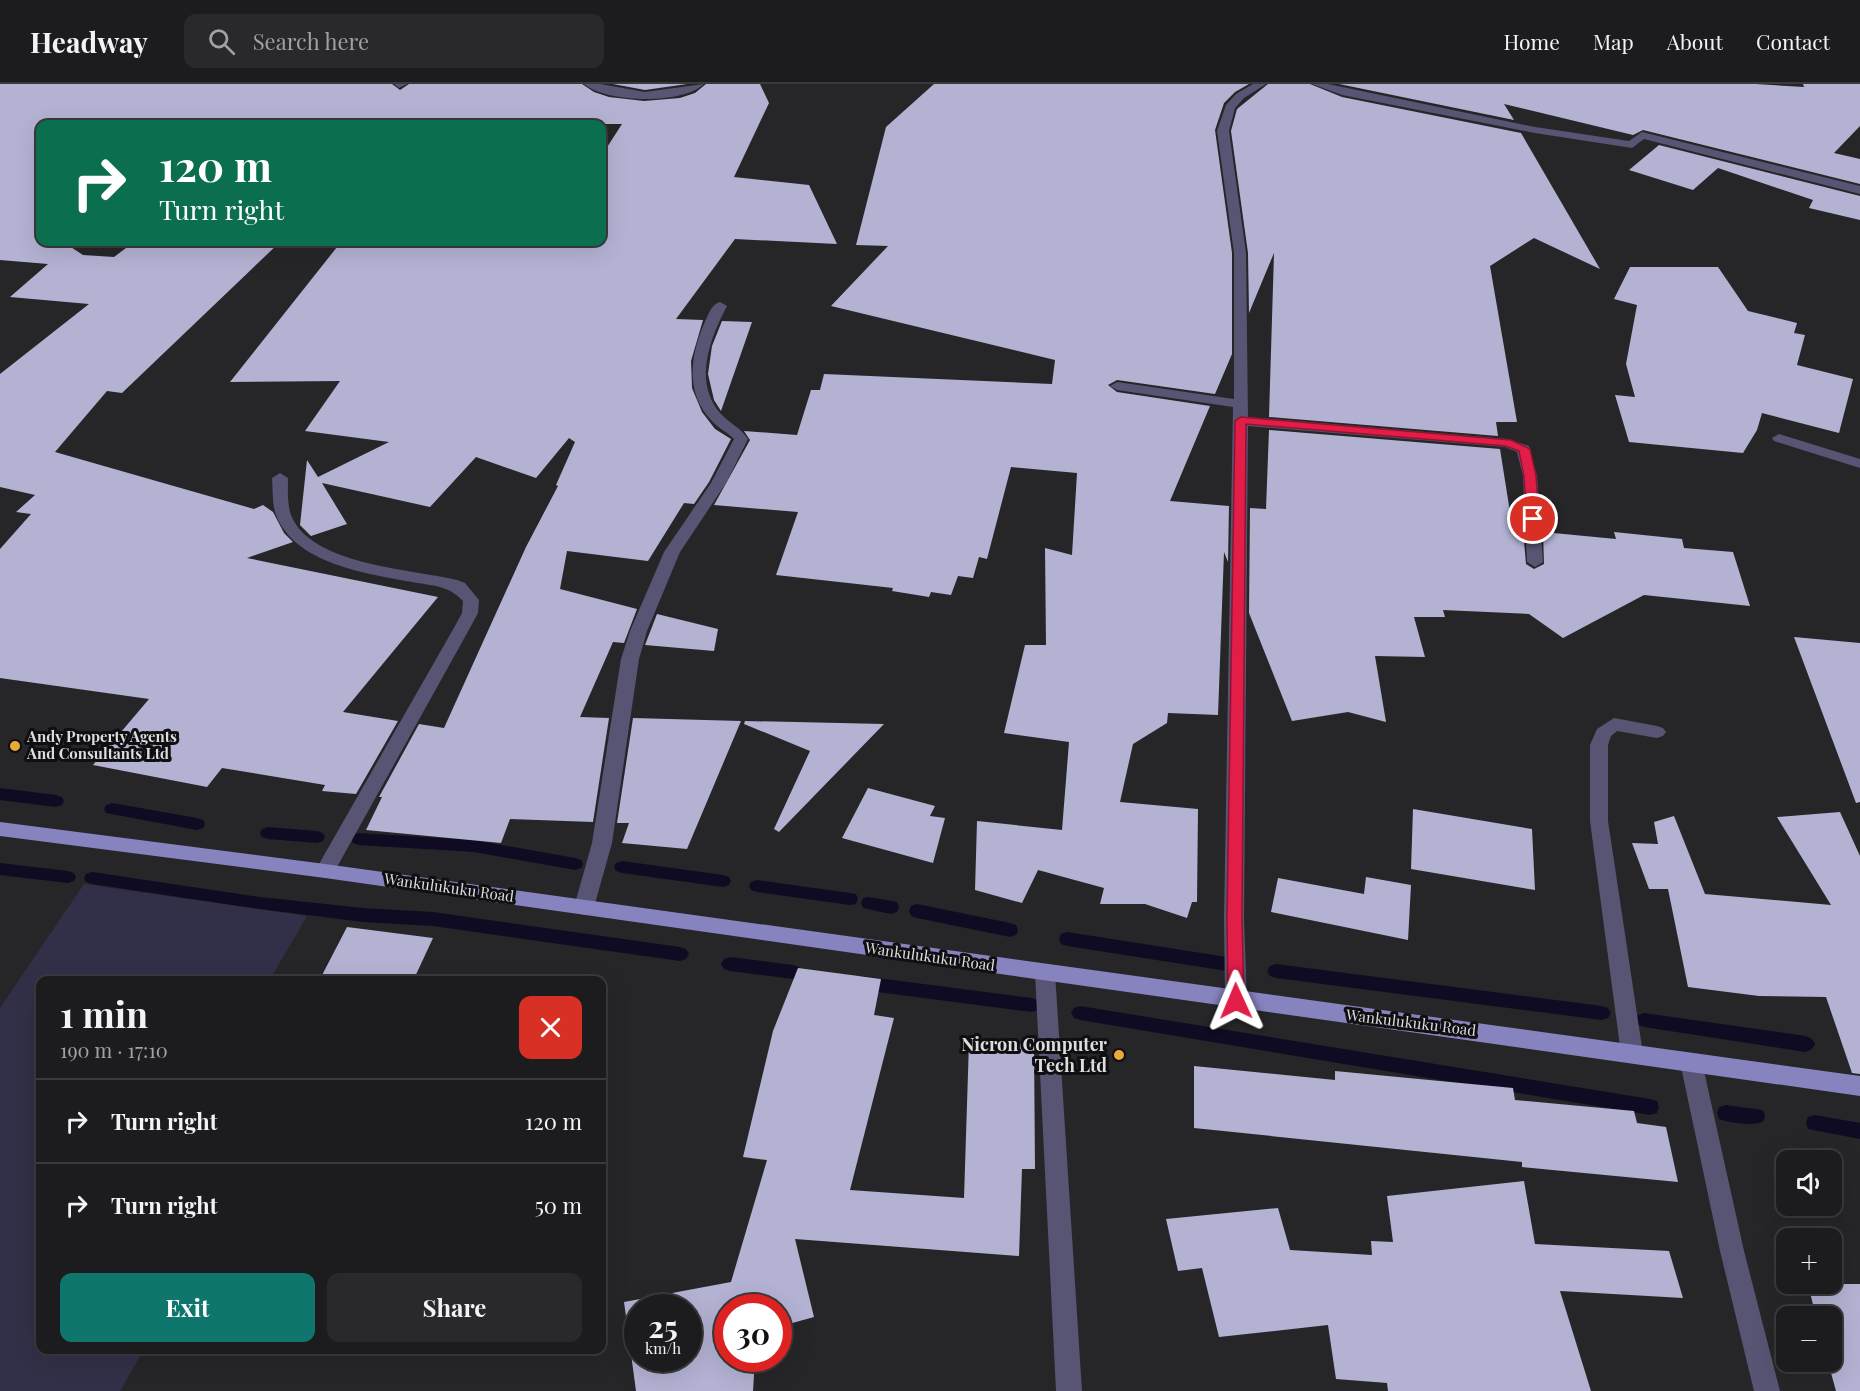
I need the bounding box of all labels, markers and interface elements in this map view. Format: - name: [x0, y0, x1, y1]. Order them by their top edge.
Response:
- search box: [184, 14, 604, 68]
- text: Headway: [30, 23, 148, 60]
- icon: search: [205, 25, 238, 58]
- text: Search here: [253, 26, 369, 56]
- text: Home: [1504, 27, 1560, 55]
- text: Map: [1593, 27, 1634, 55]
- text: About: [1667, 27, 1723, 55]
- text: Contact: [1756, 27, 1830, 55]
- text: 120 m: [159, 137, 272, 193]
- icon: right: [60, 144, 138, 222]
- text: Turn right: [159, 191, 284, 227]
- pin: [1507, 493, 1558, 544]
- icon: arrive: [1516, 502, 1549, 535]
- place label: Andy Property Agents And Consultants Ltd: [26, 726, 177, 763]
- marker: Andy Property Agents And Consultants Ltd: [8, 739, 22, 753]
- street label: Wankulukuku Road: [382, 868, 516, 906]
- street label: Wankulukuku Road: [863, 937, 997, 975]
- position arrow: [1204, 969, 1268, 1033]
- text: 1 min: [60, 989, 148, 1037]
- button: close: [519, 996, 582, 1059]
- street label: Wankulukuku Road: [1344, 1004, 1478, 1040]
- place label: Nicron Computer Tech Ltd: [961, 1032, 1108, 1077]
- text: 190 m · 17:10: [60, 1036, 168, 1063]
- marker: Nicron Computer Tech Ltd: [1112, 1048, 1126, 1062]
- icon: right: [60, 1105, 93, 1138]
- text: Turn right: [111, 1106, 217, 1136]
- text: 120 m: [525, 1106, 582, 1136]
- map controls: [1776, 1150, 1842, 1372]
- button: sound: [1776, 1150, 1842, 1216]
- icon: right: [60, 1189, 93, 1222]
- text: Turn right: [111, 1190, 217, 1220]
- text: 50 m: [535, 1190, 582, 1220]
- button: +: [1776, 1228, 1842, 1294]
- button: Exit: [60, 1273, 315, 1342]
- button: Share: [327, 1273, 582, 1342]
- speed limit sign: 30: [714, 1294, 792, 1372]
- text: 25: [648, 1306, 678, 1346]
- button: −: [1776, 1306, 1842, 1372]
- text: km/h: [645, 1338, 681, 1358]

